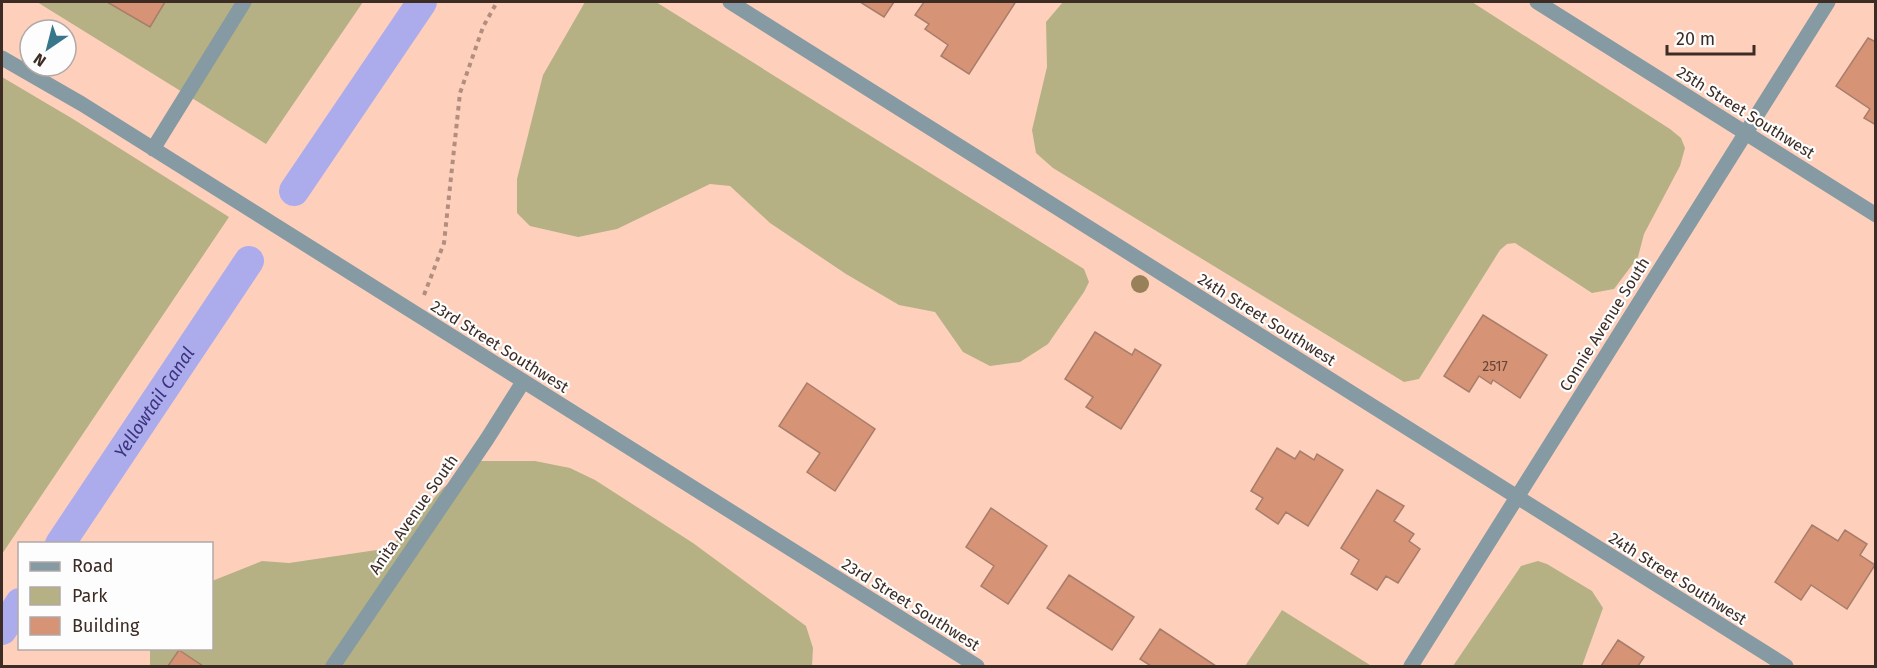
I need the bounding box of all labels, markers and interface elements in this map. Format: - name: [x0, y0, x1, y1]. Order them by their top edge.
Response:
- north arrow: [18, 18, 78, 78]
- scale bar: [1667, 18, 1754, 56]
- text: 20 m: [1676, 28, 1715, 50]
- text: N: [30, 49, 49, 71]
- street label: 25th Street Southwest: [1673, 62, 1818, 163]
- street label: Connie Avenue South: [1556, 254, 1653, 395]
- street label: 24th Street Southwest: [1194, 269, 1339, 370]
- street label: 23rd Street Southwest: [427, 296, 572, 397]
- water label: Yellowtail Canal: [110, 343, 199, 462]
- house number: 2517: [1482, 358, 1508, 375]
- street label: Anita Avenue South: [365, 451, 462, 578]
- street label: 24th Street Southwest: [1605, 528, 1750, 629]
- legend: [18, 542, 213, 650]
- street label: 23rd Street Southwest: [838, 554, 983, 655]
- text: Road: [72, 555, 114, 577]
- text: Park: [72, 585, 108, 607]
- text: Building: [72, 615, 140, 637]

